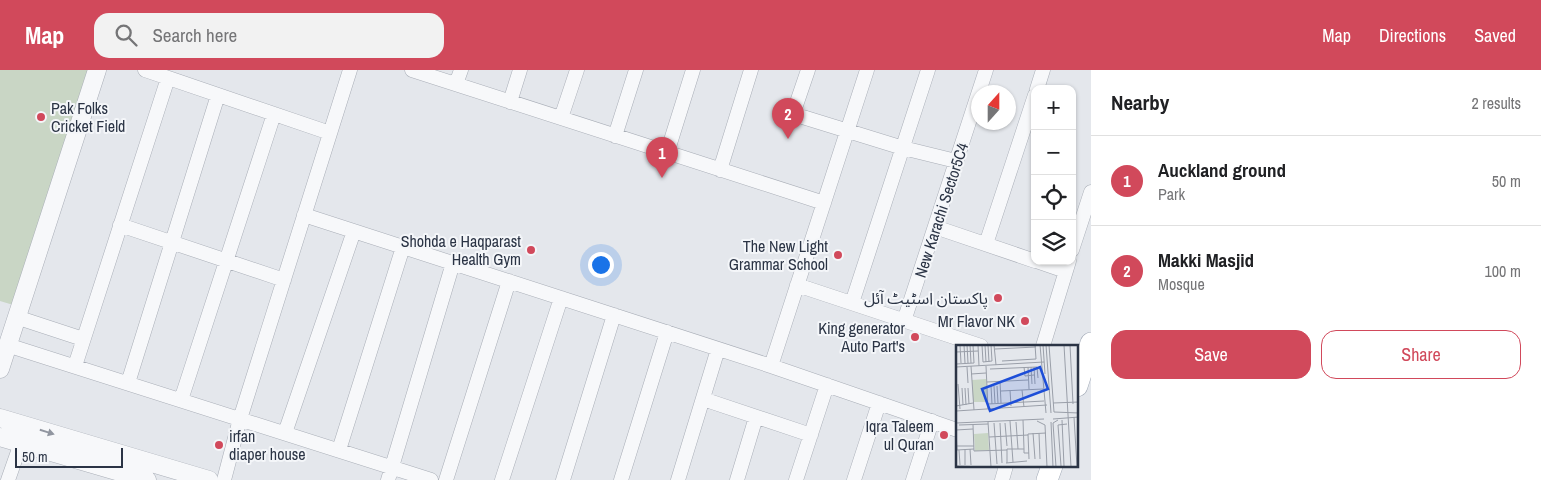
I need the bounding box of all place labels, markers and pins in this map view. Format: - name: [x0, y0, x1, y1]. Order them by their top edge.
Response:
- place label: Pak Folks Cricket Field: [51, 97, 125, 137]
- pin: 2: [772, 98, 804, 139]
- marker: Pak Folks Cricket Field: [35, 111, 47, 123]
- pin: 1: [646, 137, 678, 178]
- place label: Shohda e Haqparast Health Gym: [401, 230, 521, 270]
- place label: The New Light Grammar School: [729, 235, 828, 275]
- marker: Shohda e Haqparast Health Gym: [525, 244, 537, 256]
- marker: The New Light Grammar School: [832, 249, 844, 261]
- place label: پاکستان اسٹیٹ آئل: [864, 287, 988, 309]
- marker: پاکستان اسٹیٹ آئل: [992, 292, 1004, 304]
- place label: Mr Flavor NK: [938, 310, 1015, 332]
- marker: Mr Flavor NK: [1019, 315, 1031, 327]
- place label: King generator Auto Part's: [818, 317, 906, 357]
- marker: King generator Auto Part's: [909, 331, 921, 343]
- place label: Iqra Taleem ul Quran: [865, 415, 934, 455]
- place label: irfan diaper house: [229, 425, 306, 465]
- marker: Iqra Taleem ul Quran: [938, 429, 950, 441]
- marker: irfan diaper house: [213, 439, 225, 451]

